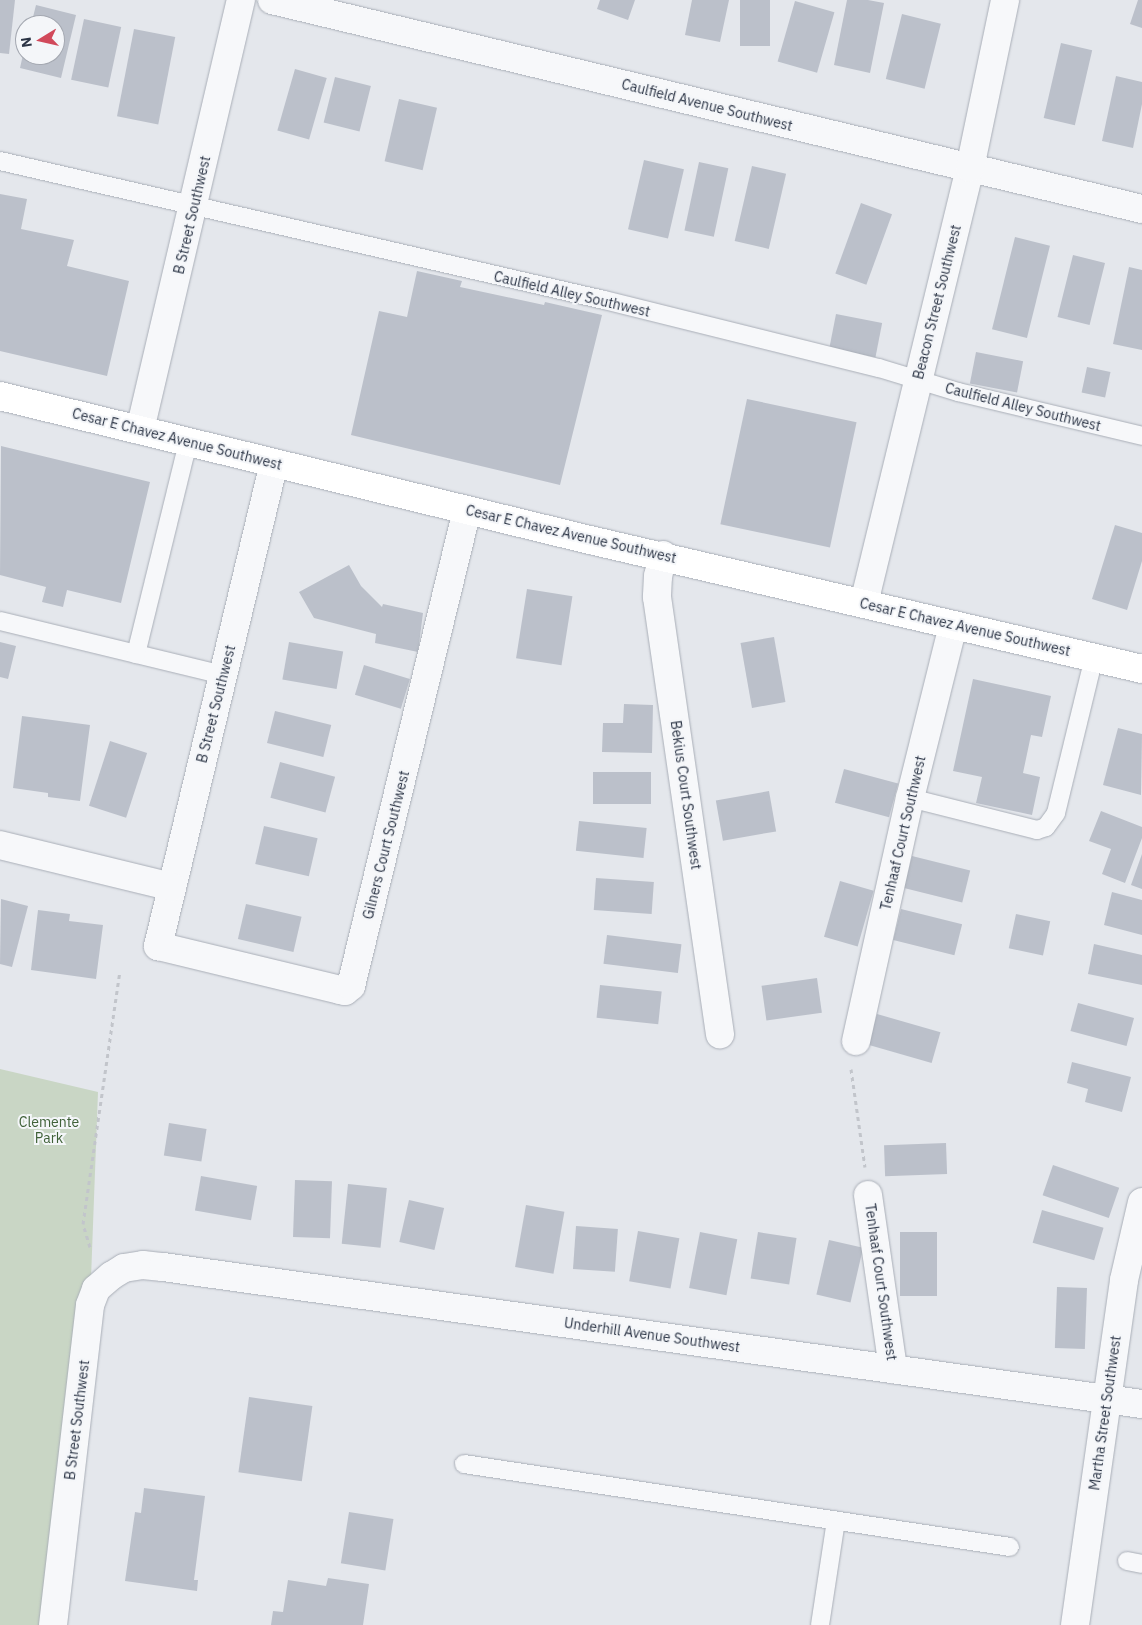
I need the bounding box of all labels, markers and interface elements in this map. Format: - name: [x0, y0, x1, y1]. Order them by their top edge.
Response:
- north arrow: [15, 15, 65, 65]
- text: N: [16, 36, 36, 49]
- street label: Caulfield Avenue Southwest: [620, 76, 794, 134]
- street label: B Street Southwest: [170, 154, 214, 276]
- street label: Beacon Street Southwest: [910, 223, 964, 381]
- street label: Caulfield Alley Southwest: [492, 268, 652, 320]
- street label: Caulfield Alley Southwest: [943, 380, 1103, 434]
- street label: Cesar E Chavez Avenue Southwest: [70, 405, 284, 473]
- street label: Cesar E Chavez Avenue Southwest: [464, 502, 678, 566]
- street label: Cesar E Chavez Avenue Southwest: [858, 595, 1072, 659]
- street label: B Street Southwest: [193, 643, 239, 765]
- street label: Bekius Court Southwest: [667, 719, 705, 871]
- street label: Tenhaaf Court Southwest: [877, 754, 929, 912]
- street label: Gilners Court Southwest: [359, 769, 413, 921]
- park label: Clemente Park: [19, 1114, 79, 1146]
- street label: Tenhaaf Court Southwest: [862, 1203, 900, 1361]
- street label: Underhill Avenue Southwest: [563, 1314, 741, 1356]
- street label: Martha Street Southwest: [1086, 1335, 1124, 1491]
- street label: B Street Southwest: [61, 1359, 93, 1481]

